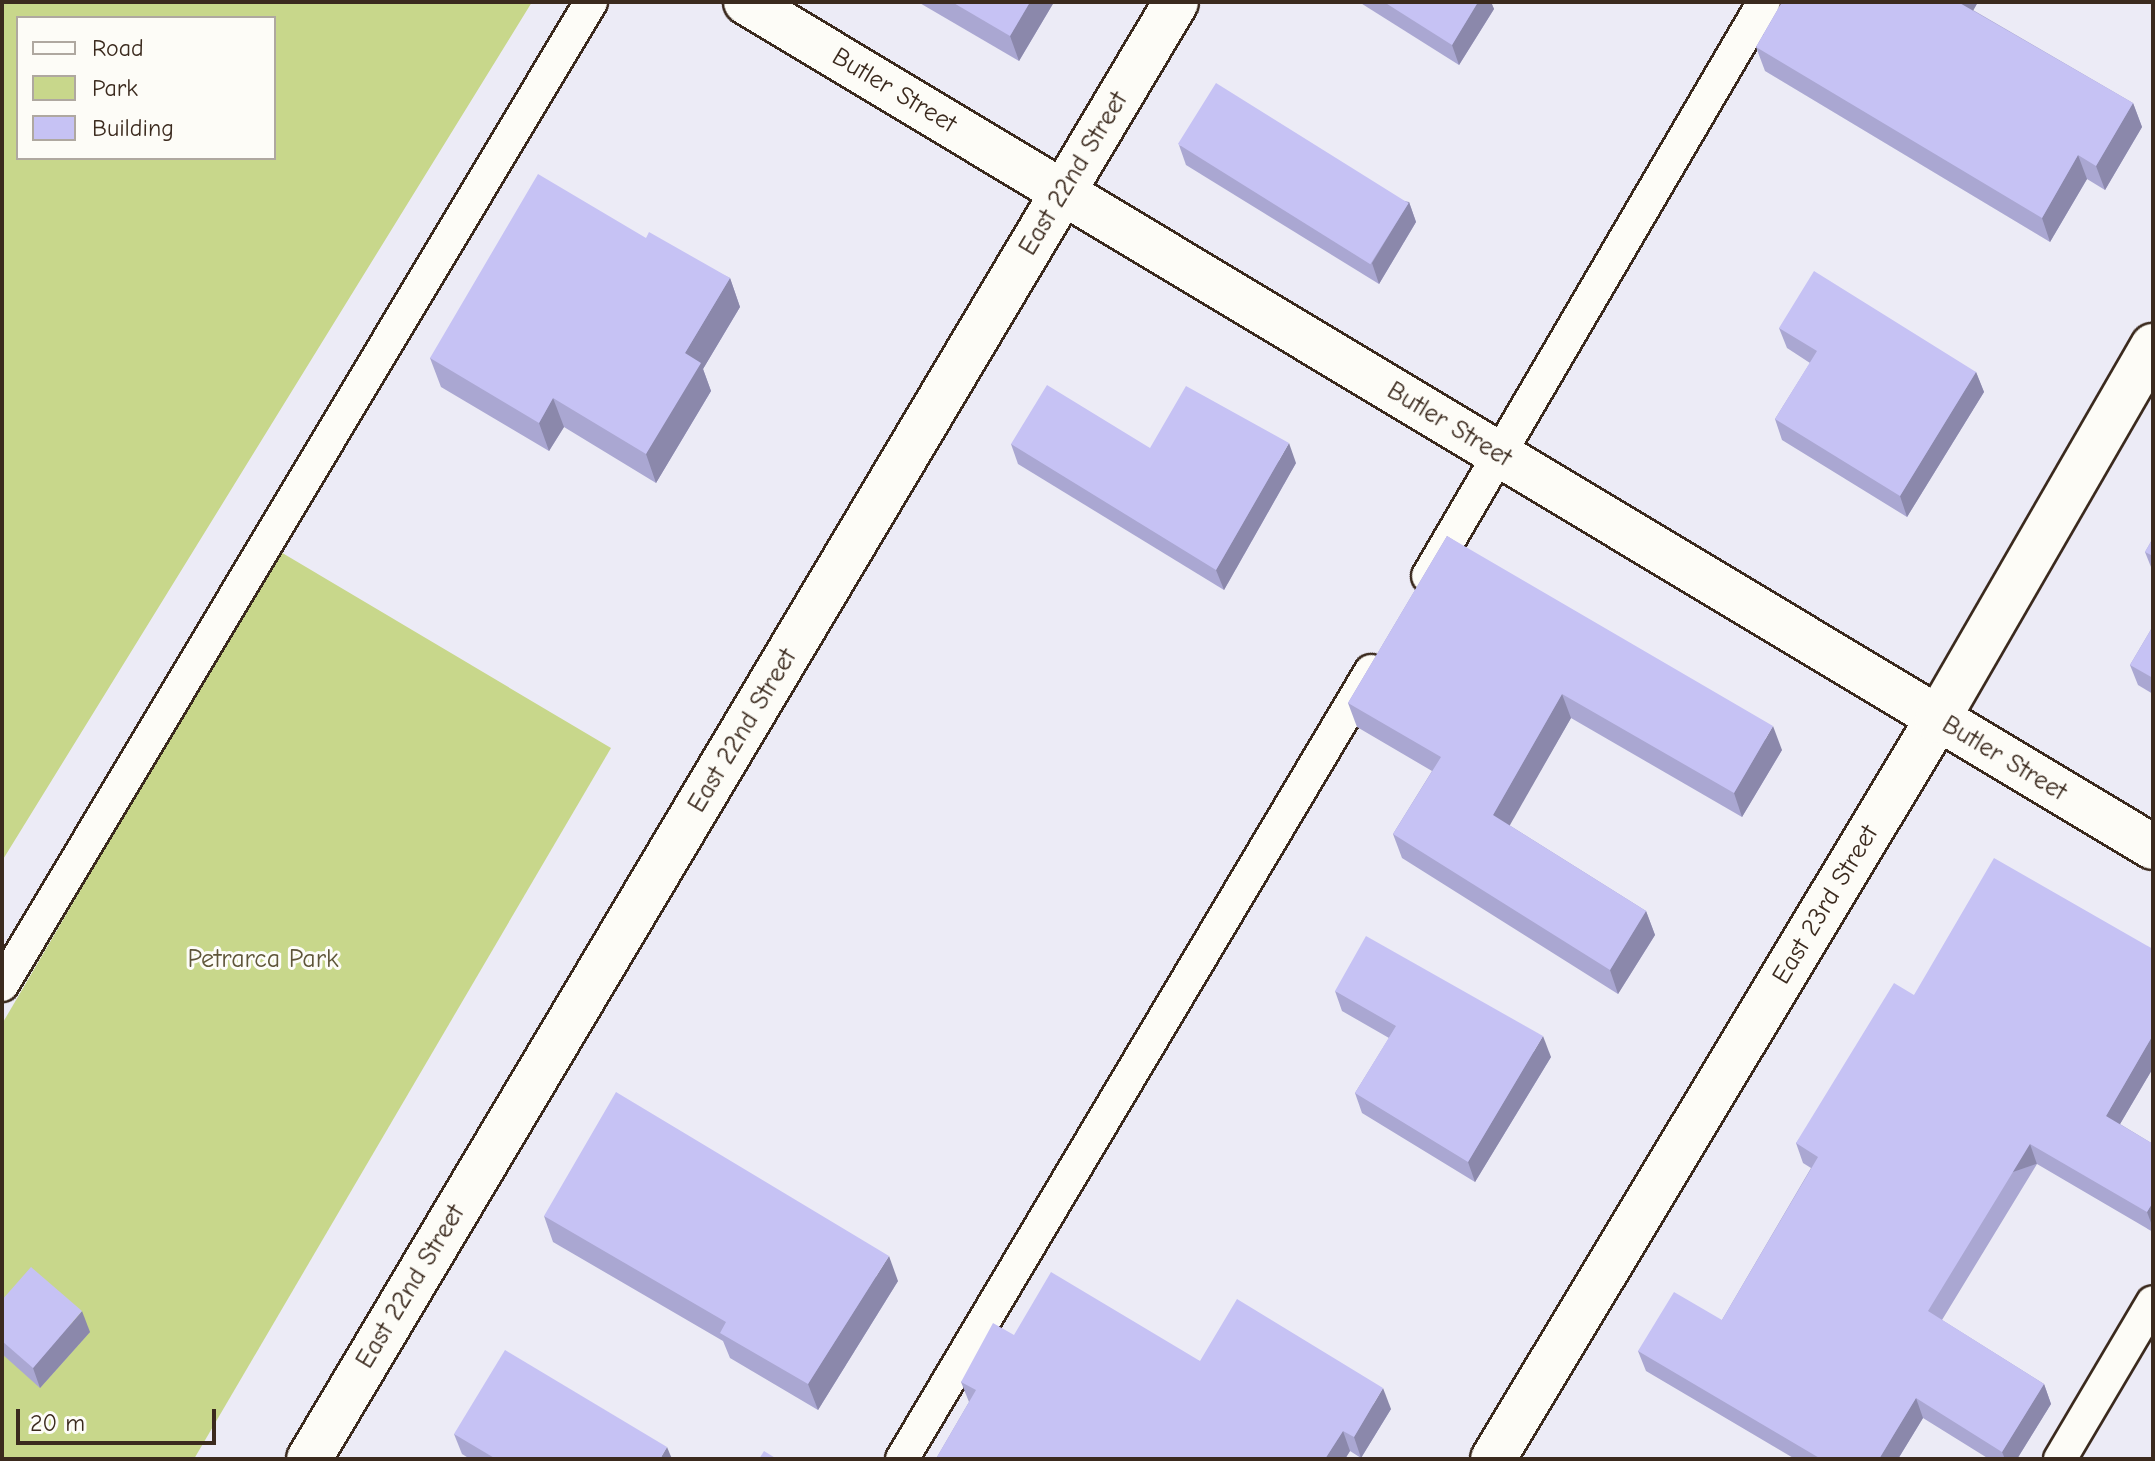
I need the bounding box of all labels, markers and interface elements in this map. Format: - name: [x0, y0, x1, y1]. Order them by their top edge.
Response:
- legend: [16, 16, 276, 160]
- text: Road: [92, 34, 144, 62]
- street label: Butler Street: [826, 42, 962, 140]
- text: Park: [92, 74, 138, 102]
- street label: East 22nd Street: [1013, 87, 1135, 261]
- text: Building: [92, 114, 174, 142]
- street label: Butler Street: [1381, 376, 1517, 474]
- street label: East 22nd Street: [682, 644, 804, 818]
- street label: Butler Street: [1936, 710, 2072, 808]
- street label: East 23rd Street: [1766, 820, 1886, 990]
- park label: Petrarca Park: [187, 944, 339, 976]
- street label: East 22nd Street: [350, 1200, 472, 1374]
- scale bar: [20, 1393, 220, 1443]
- text: 20 m: [30, 1409, 85, 1437]

